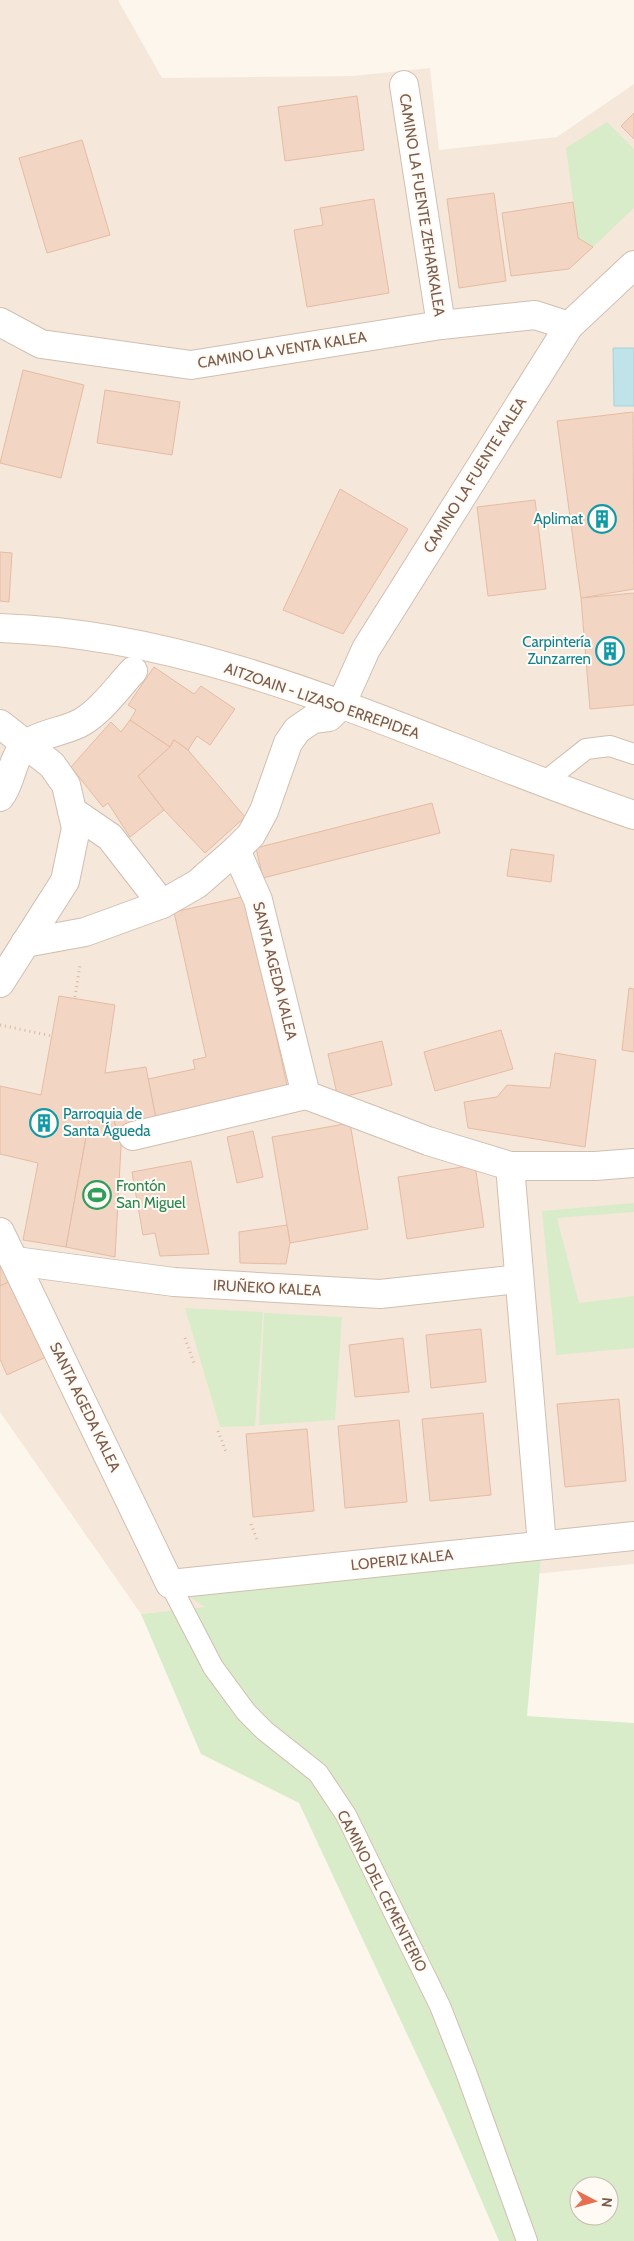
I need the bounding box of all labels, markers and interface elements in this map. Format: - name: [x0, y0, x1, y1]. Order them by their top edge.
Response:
- street label: CAMINO LA FUENTE ZEHARKALEA: [395, 92, 449, 319]
- street label: CAMINO LA VENTA KALEA: [196, 328, 368, 372]
- street label: CAMINO LA FUENTE KALEA: [420, 393, 531, 556]
- building icon: Aplimat: [587, 504, 617, 534]
- place label: Aplimat: [533, 510, 583, 528]
- place label: Carpintería Zunzarren: [522, 633, 592, 668]
- building icon: Carpintería Zunzarren: [595, 636, 625, 666]
- street label: AITZOAIN - LIZASO ERREPIDEA: [222, 659, 423, 743]
- street label: SANTA AGEDA KALEA: [249, 900, 301, 1043]
- place label: Parroquia de Santa Águeda: [63, 1105, 151, 1140]
- building icon: Parroquia de Santa Águeda: [29, 1108, 59, 1138]
- place label: Frontón San Miguel: [116, 1177, 186, 1212]
- sports icon: Frontón San Miguel: [82, 1180, 112, 1210]
- street label: IRUÑEKO KALEA: [212, 1276, 322, 1300]
- street label: SANTA AGEDA KALEA: [46, 1339, 125, 1475]
- street label: LOPERIZ KALEA: [350, 1546, 455, 1574]
- street label: CAMINO DEL CEMENTERIO: [333, 1807, 431, 1975]
- north arrow: [569, 2176, 619, 2226]
- text: N: [597, 2196, 616, 2208]

